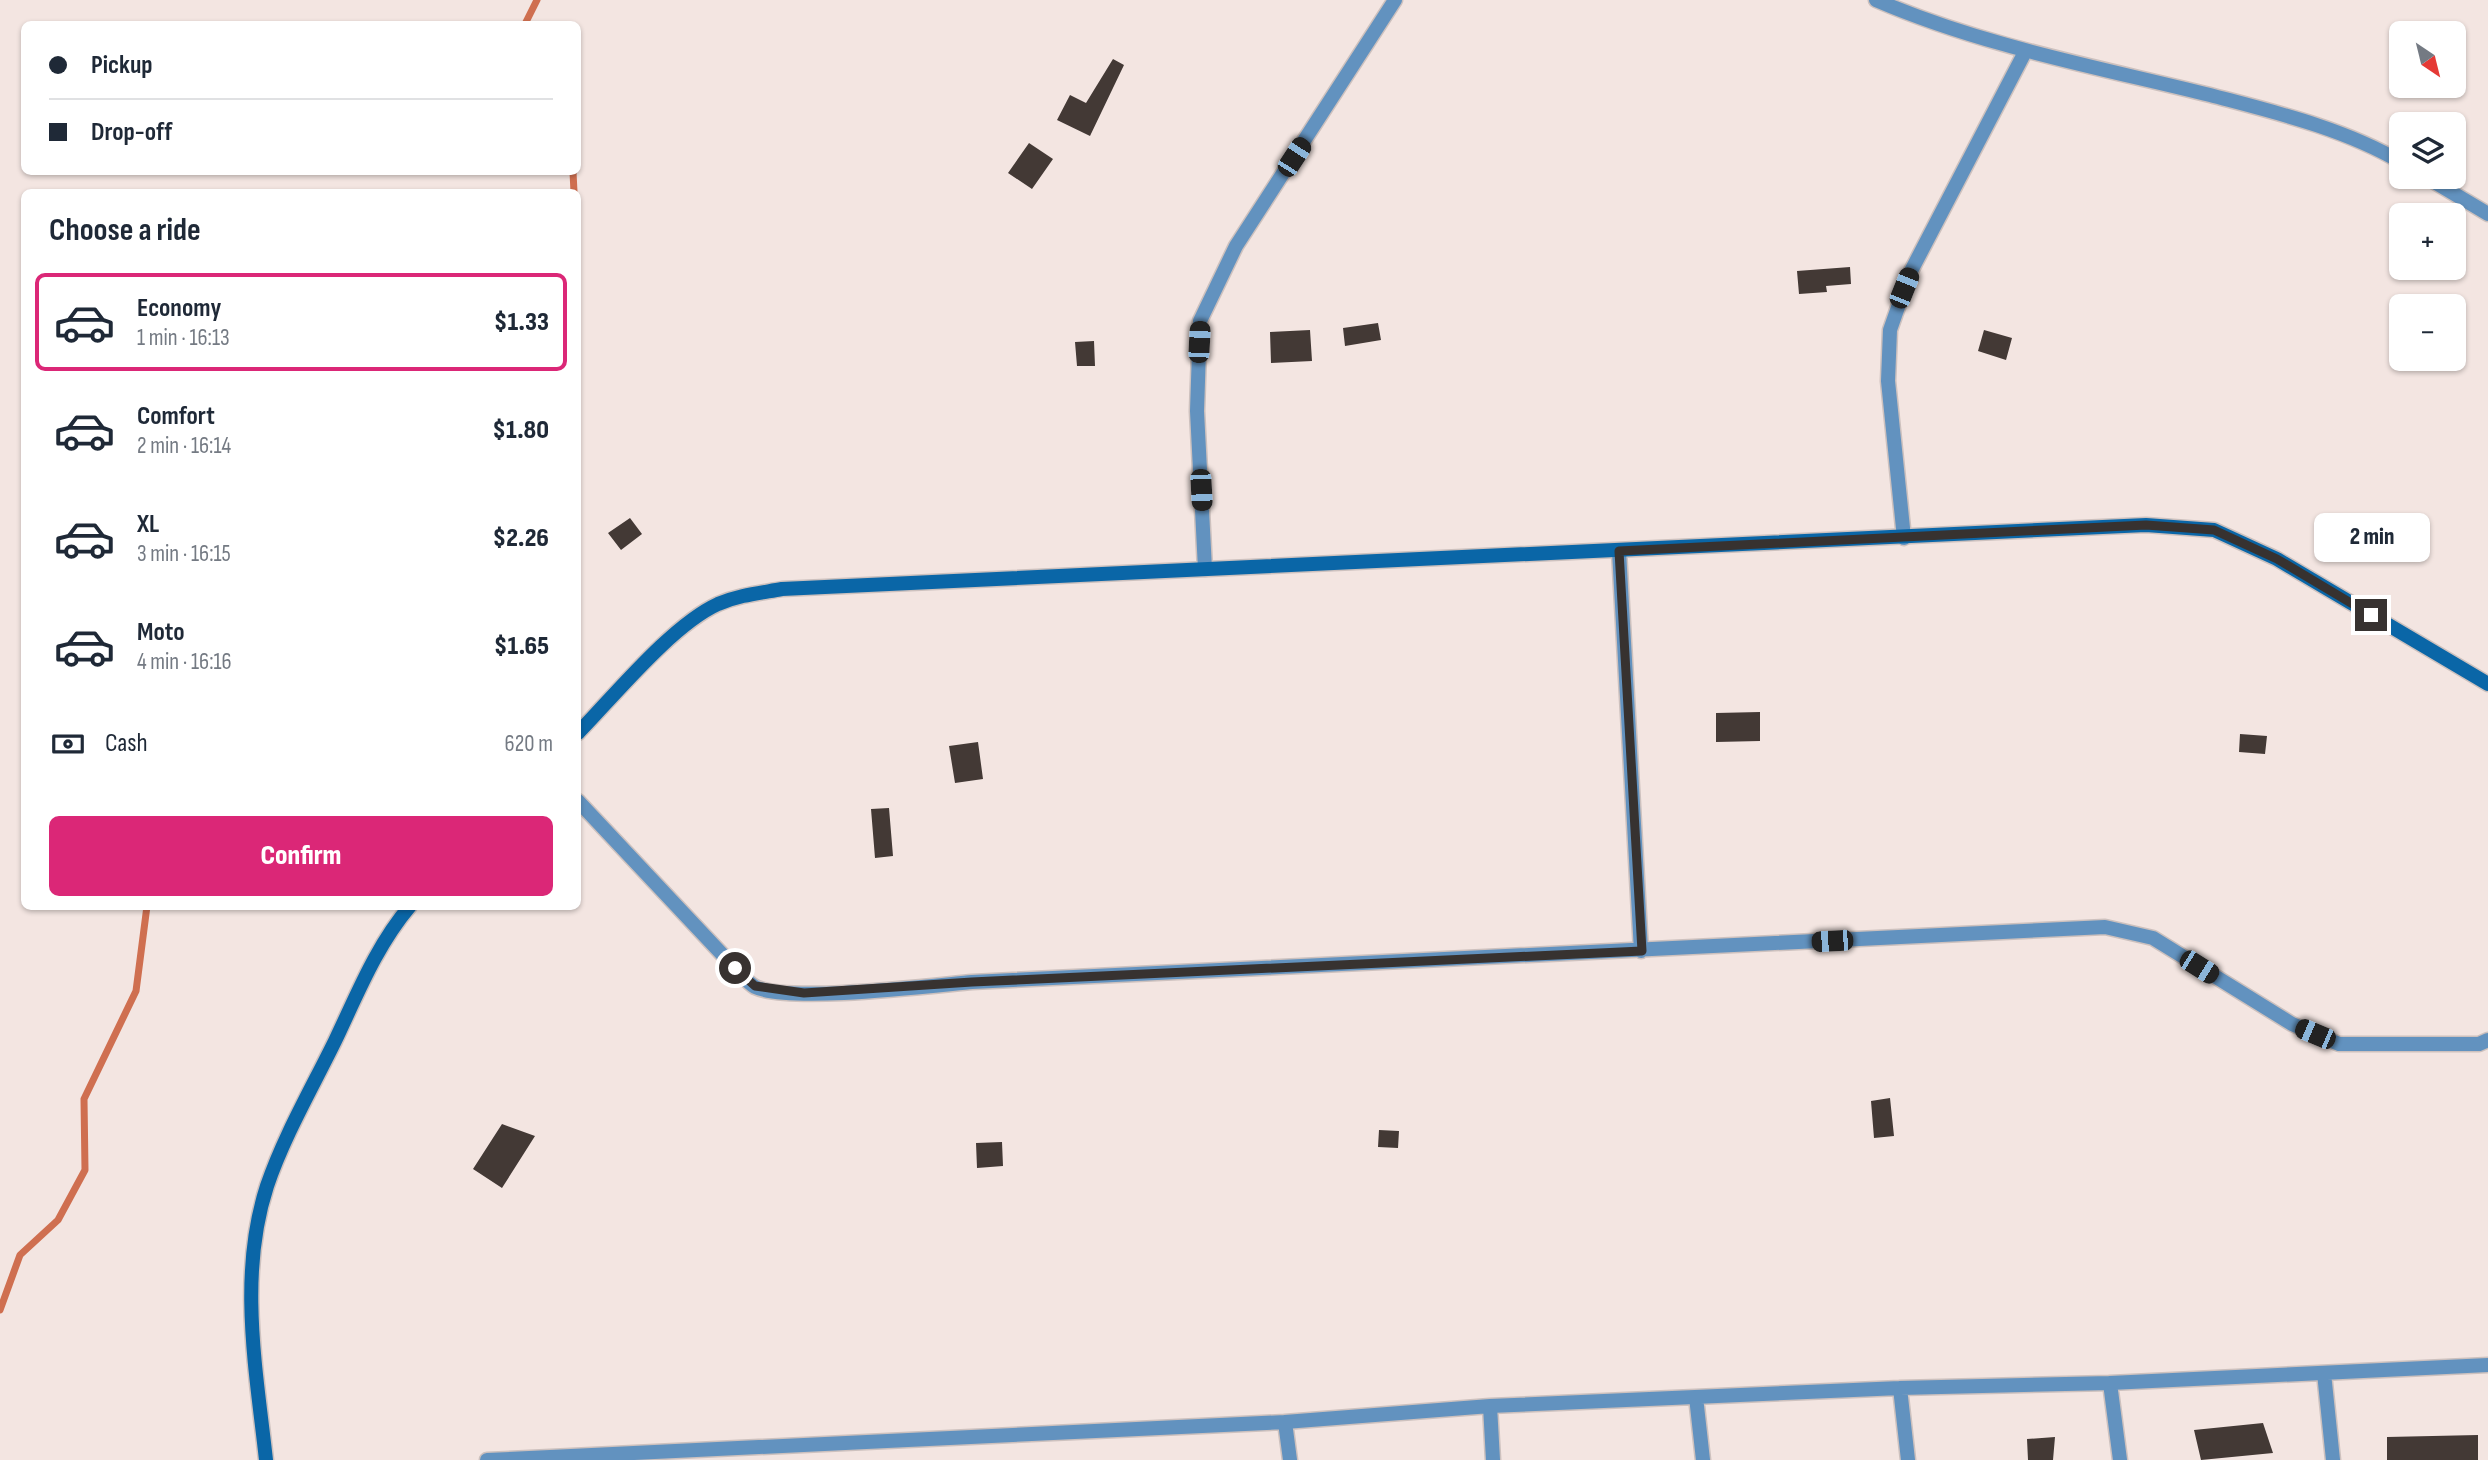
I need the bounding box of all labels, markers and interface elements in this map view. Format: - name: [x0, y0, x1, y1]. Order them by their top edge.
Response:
- north arrow: [2389, 21, 2466, 98]
- map controls: [2389, 21, 2466, 371]
- text: Pickup: [91, 50, 153, 81]
- button: layers: [2389, 112, 2466, 189]
- text: Drop-off: [91, 117, 172, 148]
- car: [1274, 134, 1315, 180]
- button: +: [2389, 203, 2466, 280]
- text: Choose a ride: [49, 211, 201, 250]
- car: [1887, 265, 1922, 311]
- icon: car: [53, 291, 116, 354]
- text: Economy: [137, 293, 221, 324]
- button: −: [2389, 294, 2466, 371]
- text: $1.33: [494, 307, 549, 338]
- car: [1188, 320, 1211, 364]
- text: 1 min · 16:13: [137, 324, 230, 352]
- icon: car: [53, 399, 116, 462]
- text: Comfort: [137, 401, 215, 432]
- text: $1.80: [493, 415, 549, 446]
- text: 2 min · 16:14: [137, 432, 231, 460]
- car: [1190, 468, 1213, 512]
- icon: car: [53, 507, 116, 570]
- text: XL: [137, 509, 159, 540]
- callout: 2 min: [2313, 514, 2429, 562]
- text: $2.26: [493, 523, 549, 554]
- text: 2 min: [2350, 523, 2394, 551]
- text: 3 min · 16:15: [137, 540, 231, 568]
- route end: [2355, 599, 2387, 631]
- icon: car: [53, 615, 116, 678]
- text: Moto: [137, 617, 185, 648]
- text: $1.65: [494, 631, 549, 662]
- text: 4 min · 16:16: [137, 648, 232, 676]
- icon: cash: [49, 725, 87, 763]
- text: Cash: [105, 728, 148, 759]
- text: 620 m: [505, 730, 553, 758]
- button: Confirm: [49, 816, 553, 896]
- car: [1811, 929, 1854, 953]
- car: [2176, 947, 2223, 987]
- route start: [719, 952, 751, 984]
- car: [2292, 1016, 2339, 1052]

